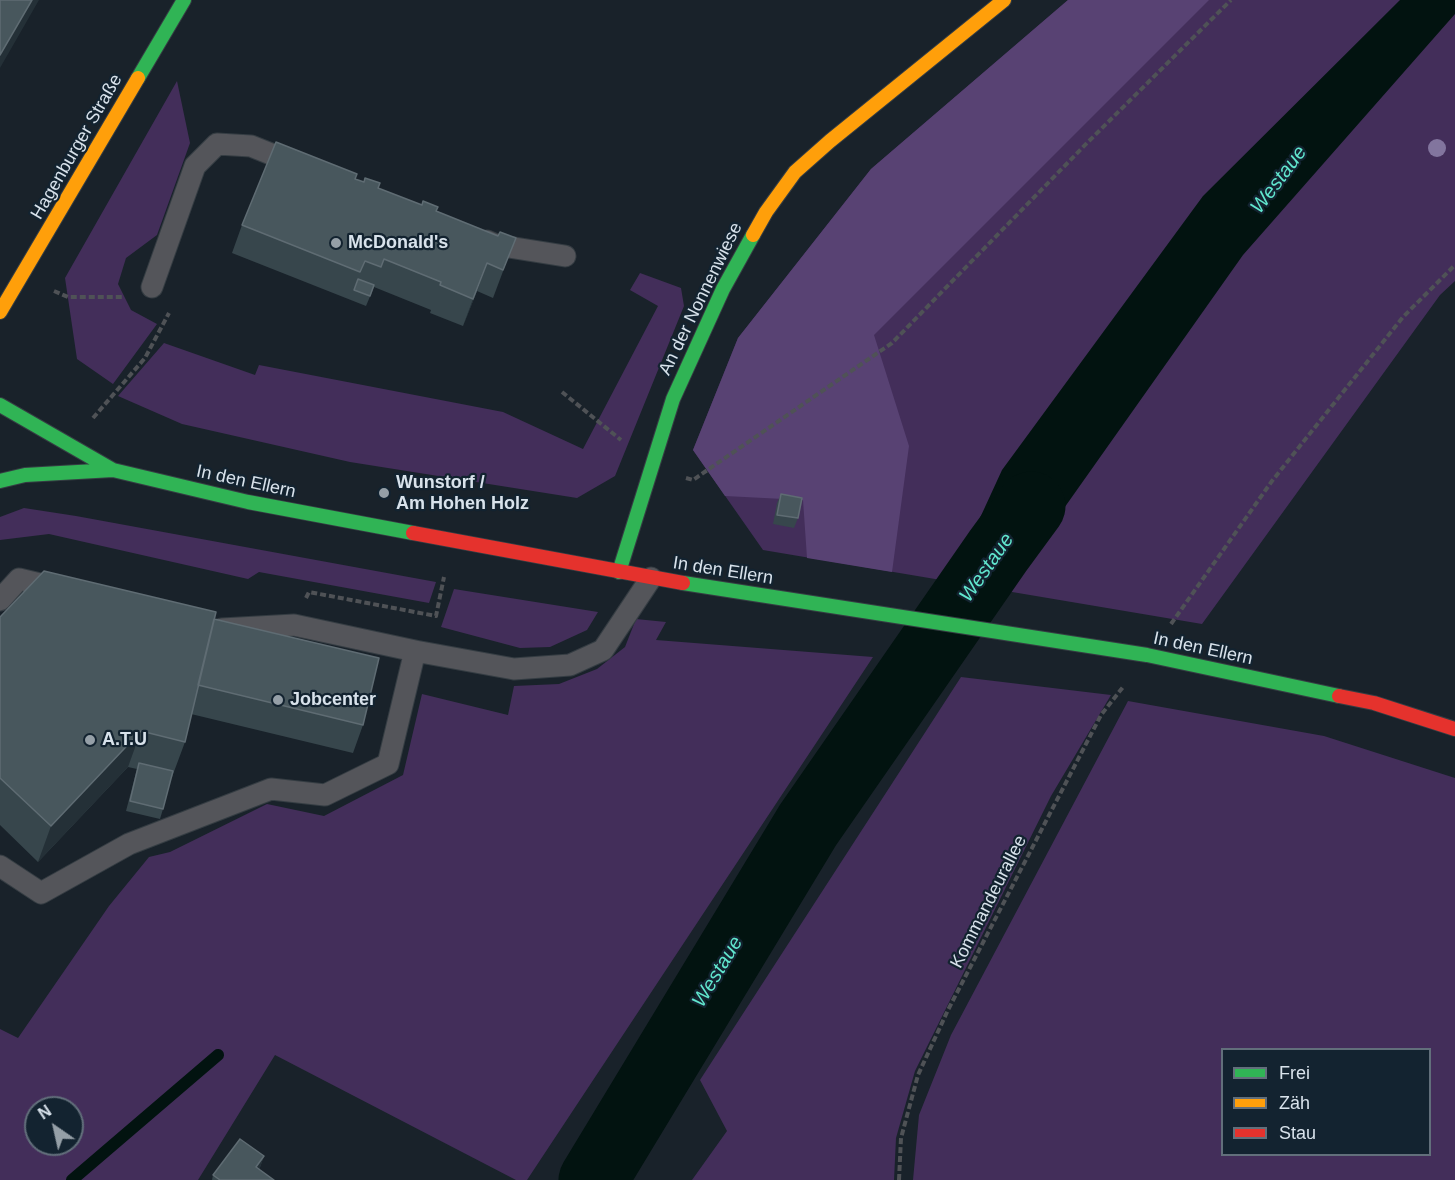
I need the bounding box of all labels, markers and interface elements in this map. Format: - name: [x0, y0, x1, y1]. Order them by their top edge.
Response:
- street label: Hagenburger Straße: [27, 71, 127, 223]
- water label: Westaue: [1246, 141, 1312, 219]
- street label: An der Nonnenwiese: [655, 219, 747, 379]
- place label: McDonald's: [348, 232, 448, 254]
- marker: McDonald's: [329, 236, 343, 250]
- street label: In den Ellern: [194, 461, 298, 503]
- place label: Wunstorf / Am Hohen Holz: [396, 472, 529, 514]
- marker: Wunstorf / Am Hohen Holz: [377, 486, 391, 500]
- water label: Westaue: [955, 529, 1019, 607]
- street label: In den Ellern: [671, 552, 775, 590]
- street label: In den Ellern: [1151, 628, 1255, 670]
- place label: Jobcenter: [290, 689, 376, 711]
- marker: Jobcenter: [271, 693, 285, 707]
- place label: A.T.U: [102, 729, 147, 751]
- marker: A.T.U: [83, 733, 97, 747]
- street label: Kommandeurallee: [946, 832, 1032, 972]
- water label: Westaue: [687, 932, 749, 1012]
- legend: [1221, 1048, 1431, 1156]
- text: Frei: [1279, 1063, 1310, 1083]
- text: Zäh: [1279, 1093, 1310, 1113]
- north arrow: [24, 1096, 84, 1156]
- text: N: [35, 1102, 54, 1123]
- text: Stau: [1279, 1123, 1316, 1143]

